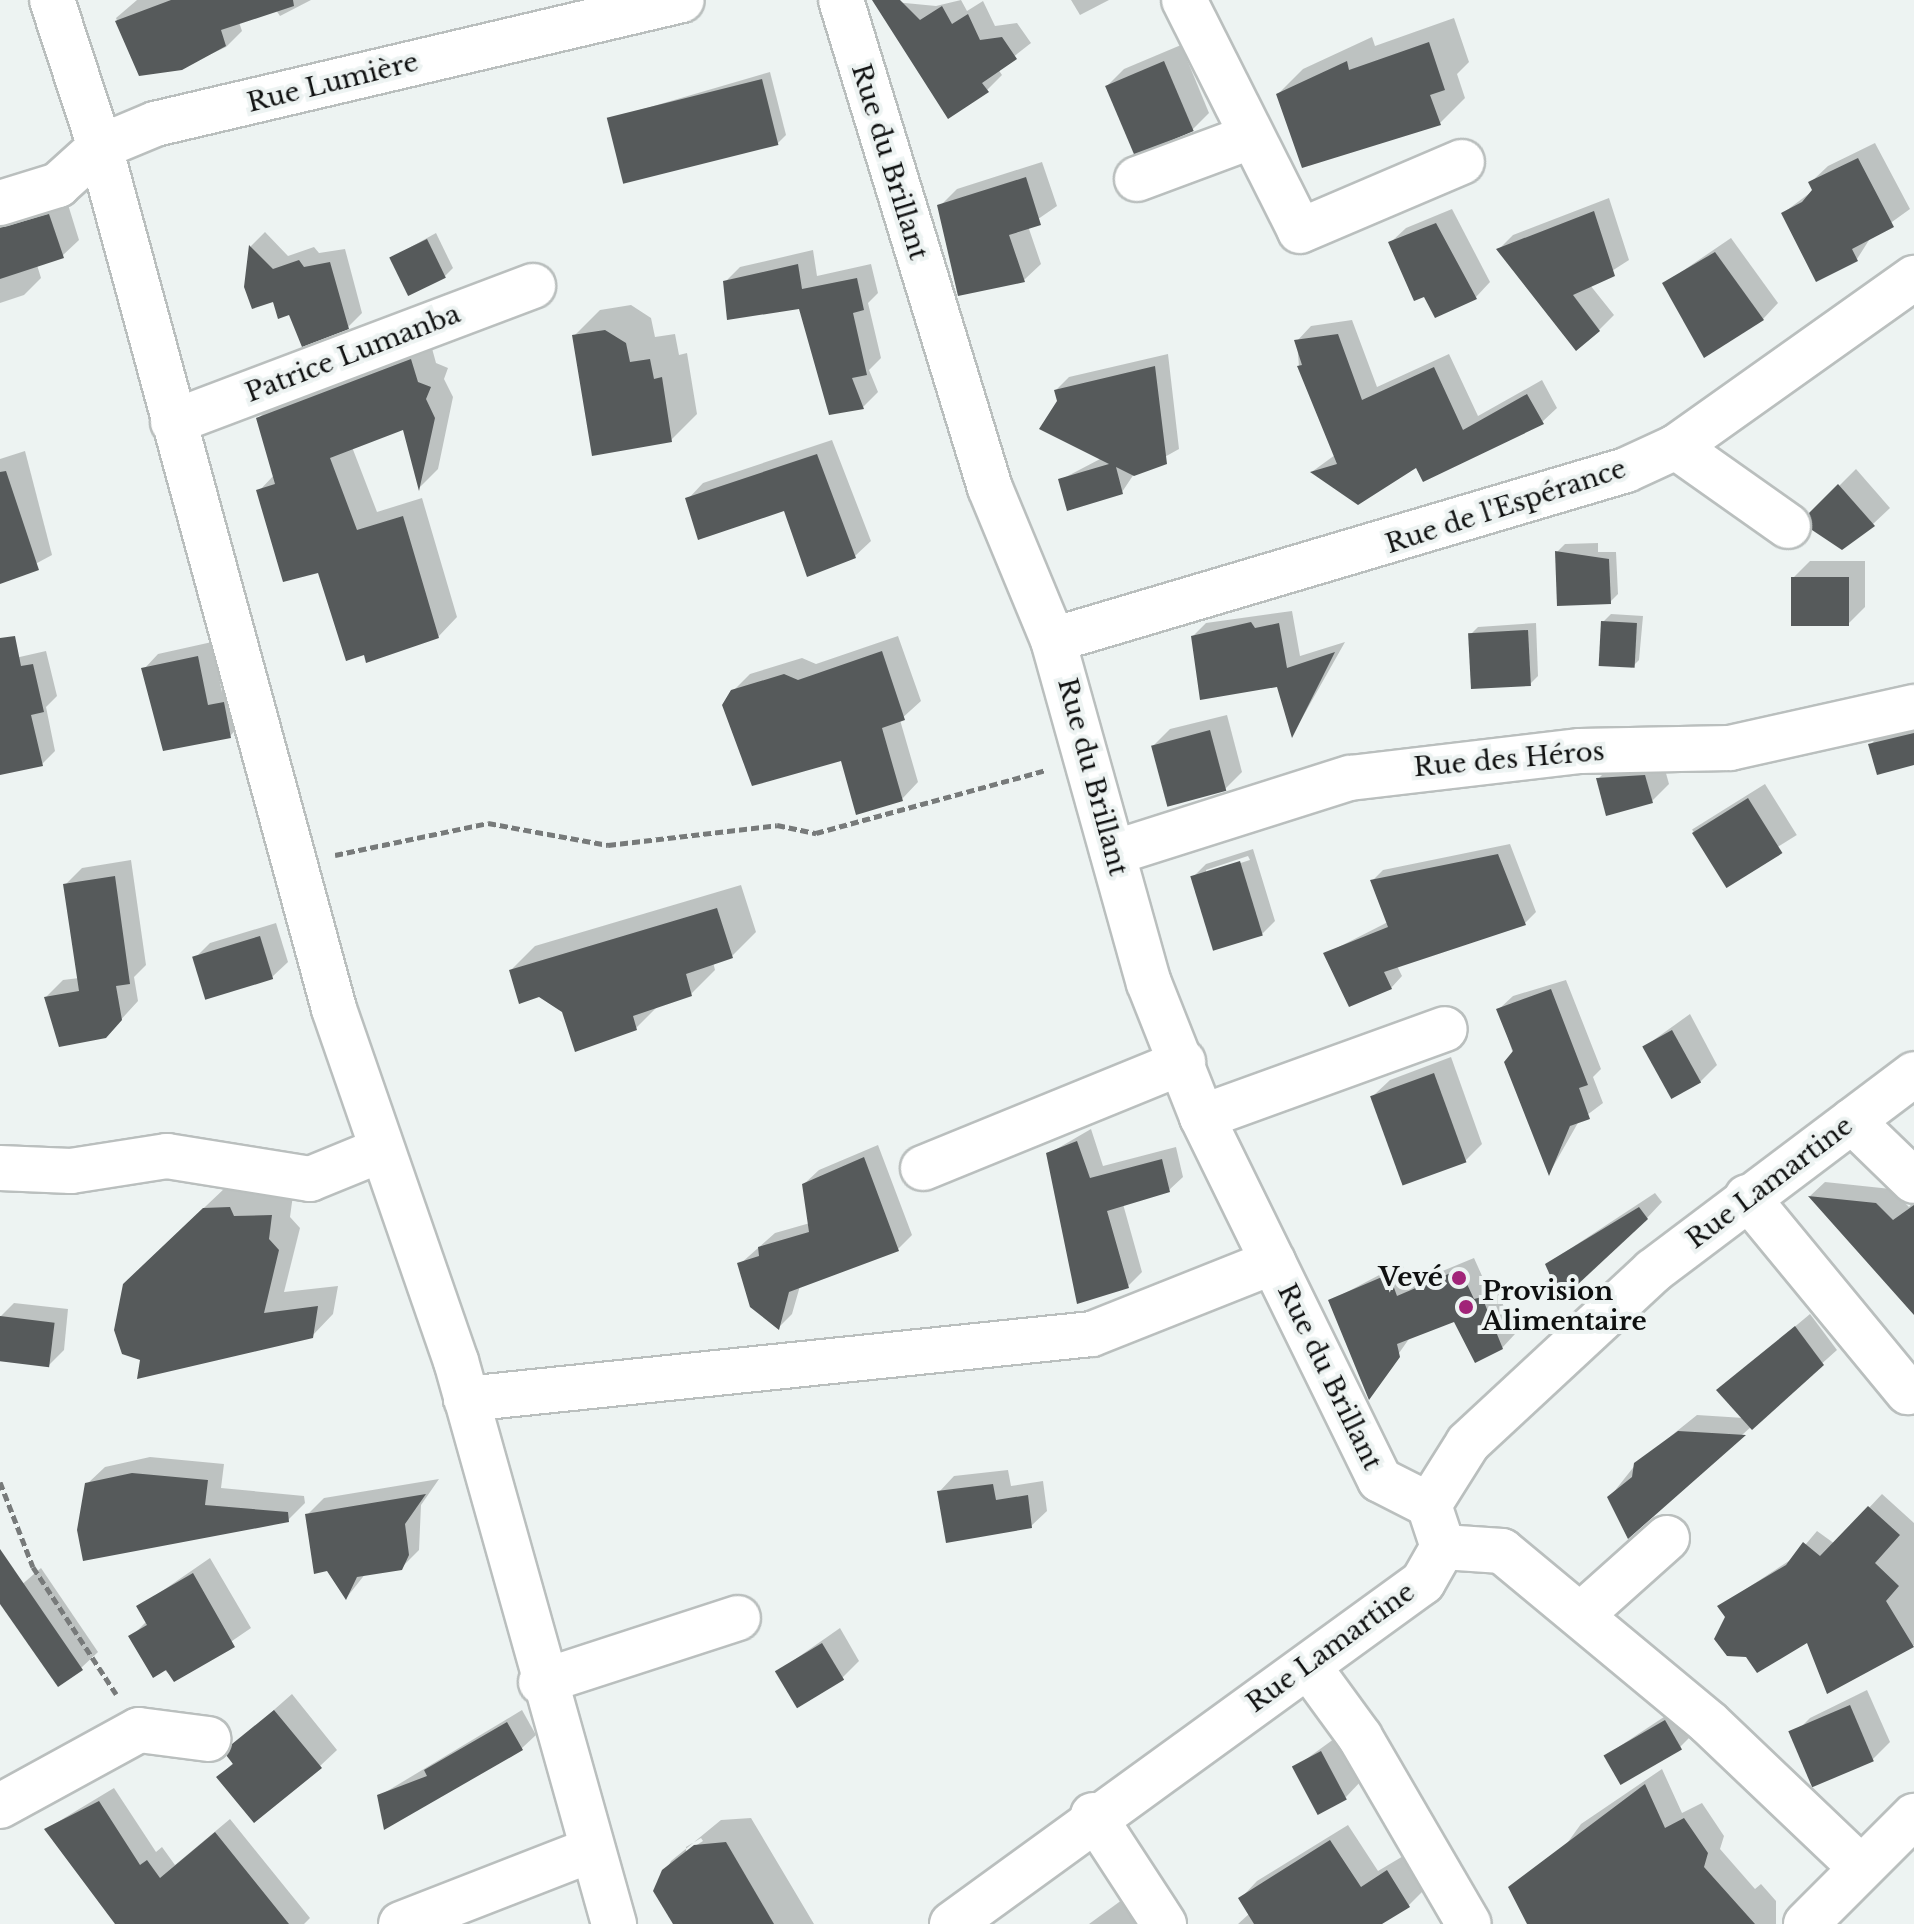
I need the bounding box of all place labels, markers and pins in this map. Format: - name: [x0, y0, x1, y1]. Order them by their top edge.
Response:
- place label: Vevé: [1379, 1262, 1443, 1294]
- marker: Vevé: [1450, 1269, 1468, 1287]
- place label: Provision Alimentaire: [1482, 1276, 1647, 1338]
- marker: Provision Alimentaire: [1457, 1298, 1475, 1316]

